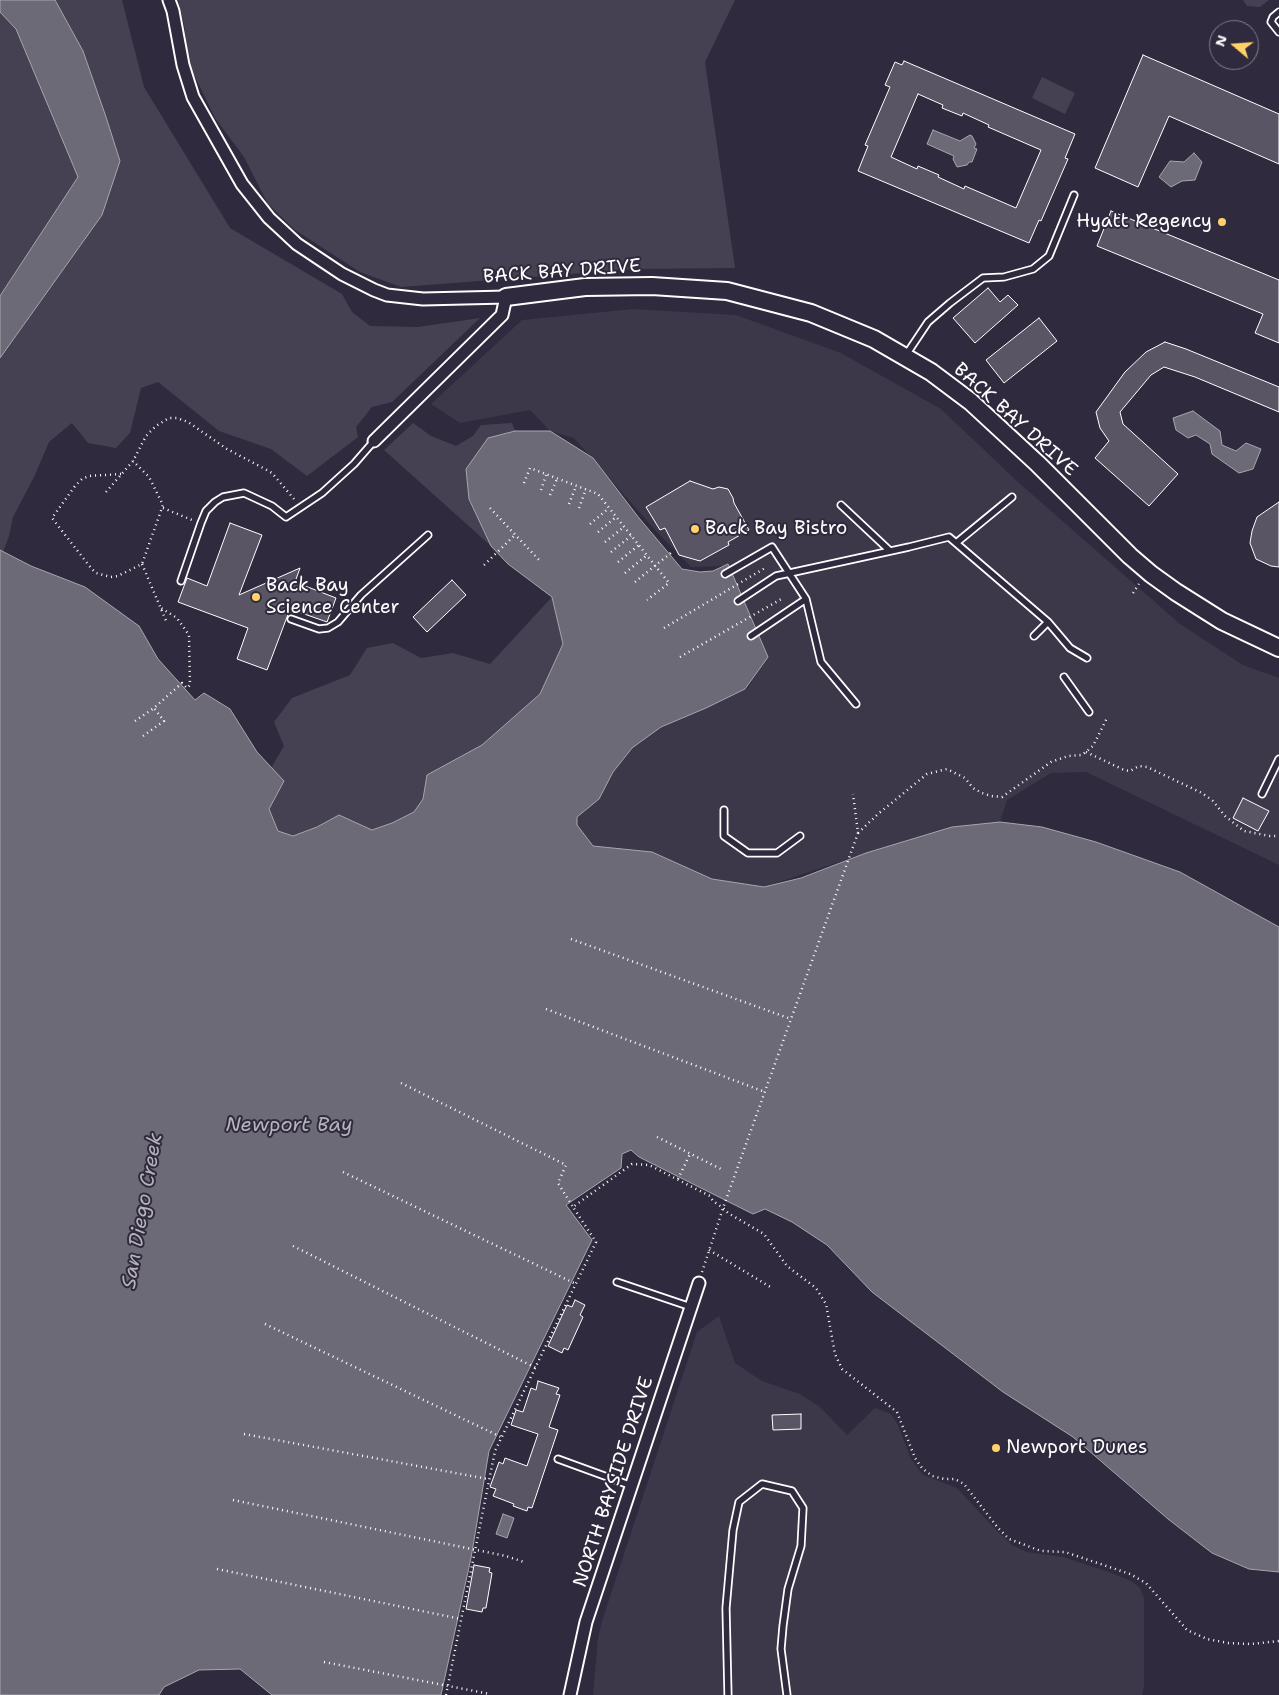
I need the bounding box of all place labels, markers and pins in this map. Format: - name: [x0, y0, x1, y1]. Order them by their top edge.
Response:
- place label: Hyatt Regency: [1076, 211, 1212, 233]
- marker: Hyatt Regency: [1216, 216, 1228, 228]
- place label: Back Bay Bistro: [705, 518, 847, 540]
- marker: Back Bay Bistro: [689, 523, 701, 535]
- place label: Back Bay Science Center: [266, 575, 399, 619]
- marker: Back Bay Science Center: [250, 591, 262, 603]
- place label: Newport Dunes: [1006, 1437, 1147, 1459]
- marker: Newport Dunes: [990, 1442, 1002, 1454]

